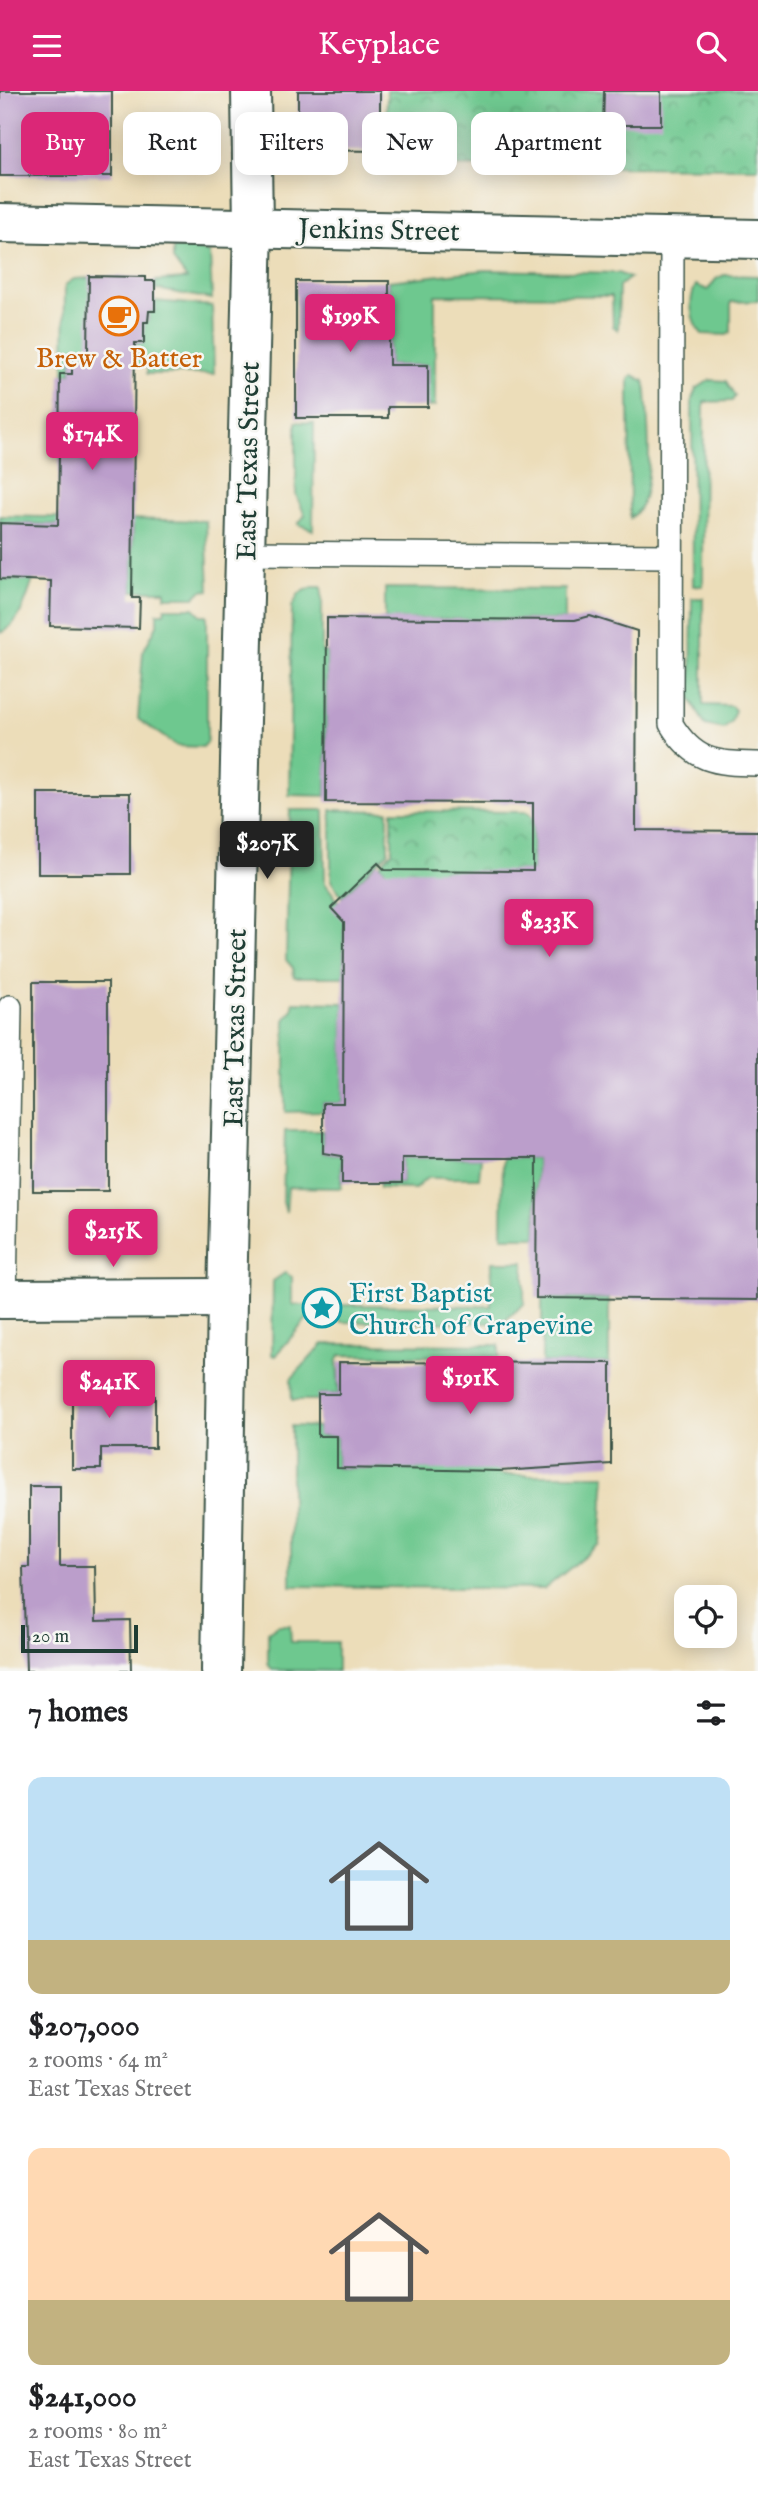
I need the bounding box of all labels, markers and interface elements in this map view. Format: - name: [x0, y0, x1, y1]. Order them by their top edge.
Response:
- text: Keyplace: [318, 25, 440, 66]
- icon: menu: [28, 27, 66, 65]
- icon: search: [692, 27, 730, 65]
- chip: Buy: [21, 112, 109, 175]
- chip: Rent: [123, 112, 221, 175]
- chip: Filters: [235, 112, 348, 175]
- chip: New: [362, 112, 457, 175]
- chip: Apartment: [471, 112, 626, 175]
- street label: Jenkins Street: [295, 213, 460, 250]
- cafe icon: Brew & Batter: [98, 295, 140, 337]
- pin: $199K: [301, 295, 399, 354]
- text: $199K: [321, 302, 379, 331]
- place label: Brew & Batter: [36, 342, 202, 377]
- street label: East Texas Street: [230, 361, 269, 561]
- pin: $174K: [43, 413, 141, 472]
- text: $174K: [62, 420, 122, 449]
- pin: $207K: [218, 821, 316, 881]
- text: $207K: [236, 829, 298, 858]
- pin: $233K: [500, 899, 598, 959]
- text: $233K: [520, 907, 578, 936]
- street label: East Texas Street: [217, 928, 256, 1128]
- pin: $215K: [64, 1209, 162, 1269]
- text: $215K: [84, 1217, 142, 1246]
- place label: First Baptist Church of Grapevine: [349, 1277, 593, 1344]
- place icon: First Baptist Church of Grapevine: [301, 1287, 343, 1329]
- pin: $191K: [421, 1357, 519, 1416]
- pin: $241K: [60, 1361, 158, 1420]
- text: $191K: [442, 1364, 498, 1393]
- text: $241K: [79, 1368, 139, 1397]
- map controls: [674, 1585, 737, 1648]
- button: locate: [674, 1585, 737, 1648]
- scale bar: [21, 1622, 138, 1654]
- text: 20 m: [32, 1625, 69, 1649]
- text: 7 homes: [28, 1694, 128, 1732]
- icon: filters: [692, 1694, 730, 1732]
- icon: home: [316, 1823, 442, 1949]
- text: $207,000: [28, 2008, 140, 2046]
- text: 2 rooms · 64 m²: [28, 2046, 168, 2075]
- text: East Texas Street: [28, 2075, 192, 2104]
- icon: home: [316, 2194, 442, 2320]
- text: $241,000: [28, 2379, 137, 2417]
- text: 2 rooms · 80 m²: [28, 2417, 168, 2446]
- text: East Texas Street: [28, 2446, 192, 2475]

